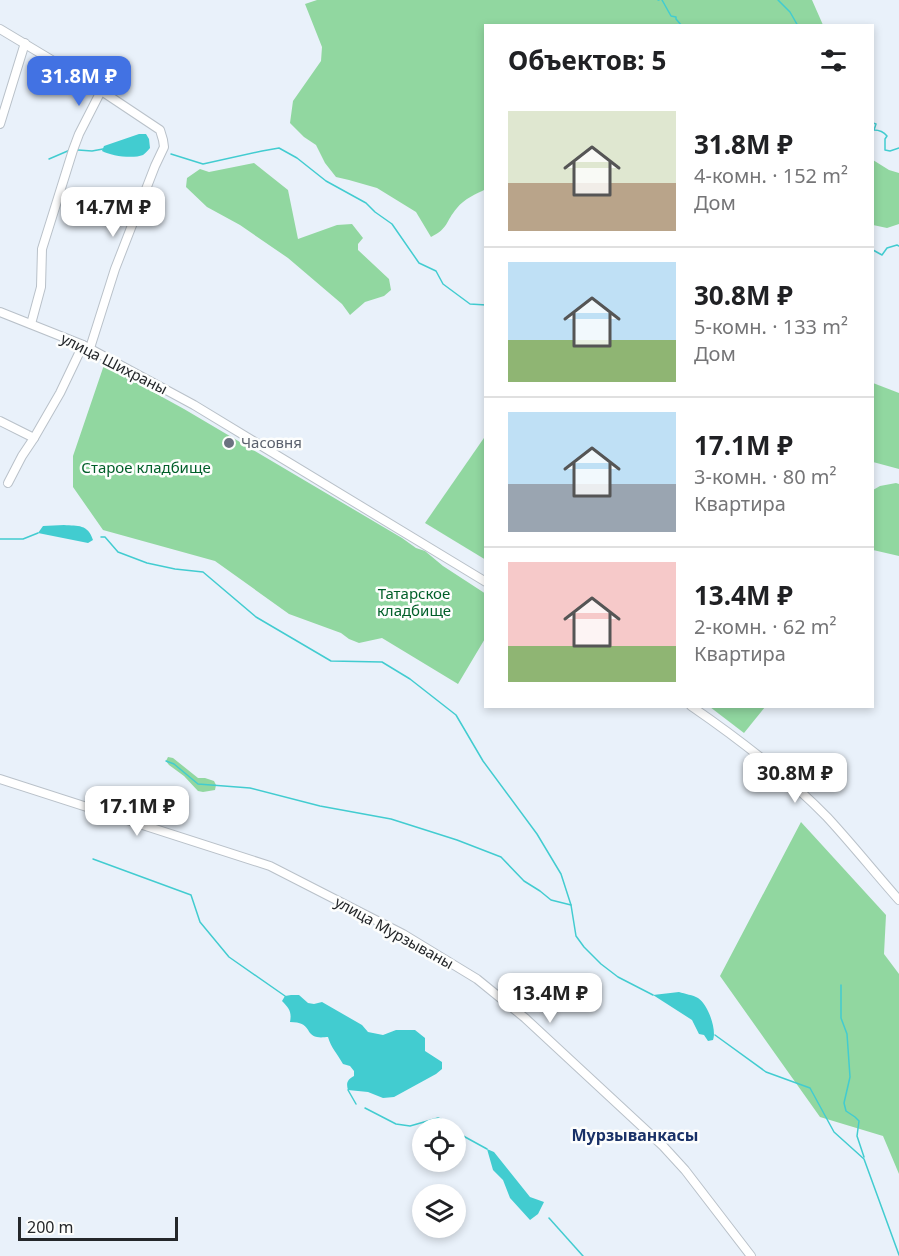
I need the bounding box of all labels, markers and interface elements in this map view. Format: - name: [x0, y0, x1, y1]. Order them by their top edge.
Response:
- text: Объектов: 5: [508, 42, 666, 78]
- icon: filters: [817, 44, 850, 77]
- pin: 31.8M ₽: [24, 56, 134, 107]
- text: 31.8M ₽: [41, 62, 117, 89]
- text: 31.8M ₽: [694, 126, 793, 162]
- icon: home: [556, 135, 628, 207]
- text: 4-комн. · 152 m²: [694, 162, 848, 189]
- pin: 14.7M ₽: [58, 187, 168, 238]
- text: Дом: [694, 189, 736, 216]
- text: 14.7M ₽: [75, 193, 151, 220]
- text: 30.8M ₽: [694, 277, 793, 313]
- icon: home: [556, 286, 628, 358]
- text: 5-комн. · 133 m²: [694, 313, 848, 340]
- street label: улица Шихраны: [58, 328, 171, 399]
- text: Дом: [694, 340, 736, 367]
- text: 17.1M ₽: [694, 427, 793, 463]
- place label: Часовня: [241, 432, 302, 452]
- marker: Часовня: [222, 436, 236, 450]
- icon: home: [556, 436, 628, 508]
- park label: Старое кладбище: [81, 457, 211, 477]
- text: 3-комн. · 80 m²: [694, 463, 837, 490]
- text: Квартира: [694, 490, 786, 517]
- text: 13.4M ₽: [694, 577, 793, 613]
- park label: Татарское кладбище: [377, 583, 451, 620]
- icon: home: [556, 586, 628, 658]
- text: 2-комн. · 62 m²: [694, 613, 837, 640]
- text: Квартира: [694, 640, 786, 667]
- pin: 30.8M ₽: [740, 753, 850, 804]
- text: 30.8M ₽: [757, 759, 833, 786]
- pin: 17.1M ₽: [82, 786, 192, 837]
- text: 17.1M ₽: [99, 792, 175, 819]
- street label: улица Мурзываны: [332, 891, 457, 973]
- pin: 13.4M ₽: [495, 973, 605, 1024]
- text: 13.4M ₽: [512, 979, 588, 1006]
- map controls: [412, 1118, 466, 1238]
- button: locate: [412, 1118, 466, 1172]
- district label: Мурзыванкасы: [572, 1124, 698, 1146]
- button: layers: [412, 1184, 466, 1238]
- scale bar: [18, 1214, 178, 1242]
- text: 200 m: [27, 1216, 74, 1238]

